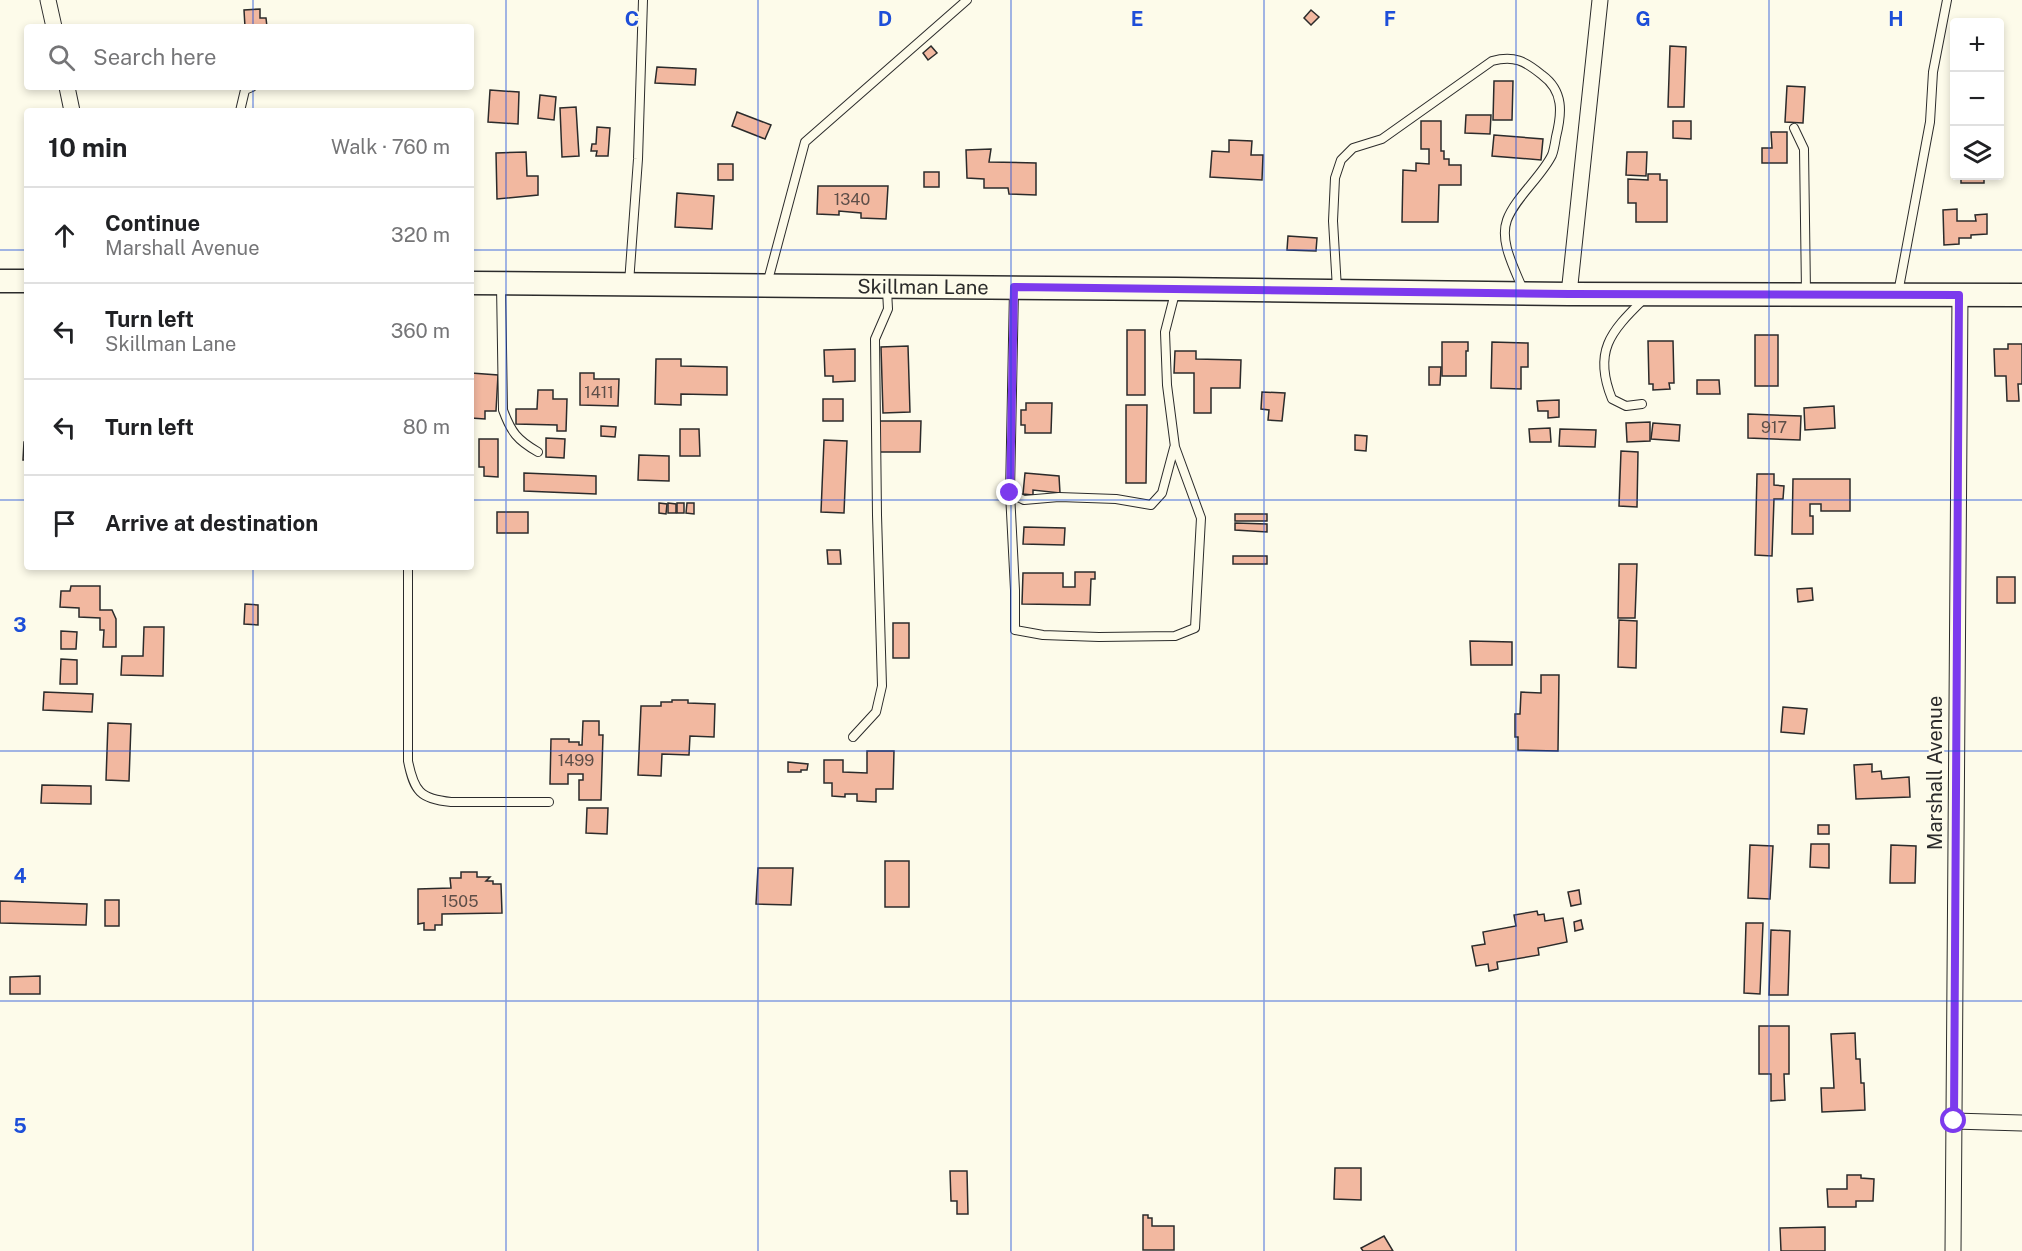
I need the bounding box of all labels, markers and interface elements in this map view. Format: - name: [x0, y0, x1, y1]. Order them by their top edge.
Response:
- text: C: [625, 7, 639, 31]
- text: D: [878, 7, 892, 31]
- text: E: [1131, 7, 1143, 31]
- text: F: [1384, 7, 1396, 31]
- text: G: [1635, 7, 1651, 31]
- text: H: [1888, 7, 1904, 31]
- map controls: [1950, 18, 2004, 180]
- button: +: [1950, 18, 2004, 72]
- search box: [24, 24, 474, 90]
- icon: search: [45, 41, 78, 74]
- text: Search here: [93, 44, 217, 70]
- button: −: [1950, 72, 2004, 126]
- button: layers: [1950, 126, 2004, 180]
- text: 10 min: [48, 132, 127, 163]
- text: Walk · 760 m: [331, 135, 450, 159]
- house number: 1340: [834, 190, 870, 209]
- text: Continue: [105, 210, 200, 236]
- icon: ahead: [48, 219, 81, 252]
- text: 320 m: [391, 223, 450, 247]
- text: Marshall Avenue: [105, 236, 260, 260]
- street label: Skillman Lane: [857, 274, 989, 299]
- text: Turn left: [105, 306, 194, 332]
- icon: left: [48, 315, 81, 348]
- text: 360 m: [391, 319, 450, 343]
- text: Skillman Lane: [105, 332, 236, 356]
- house number: 1411: [584, 383, 614, 402]
- icon: left: [48, 411, 81, 444]
- text: Turn left: [105, 414, 194, 440]
- text: 80 m: [403, 415, 450, 439]
- house number: 917: [1761, 418, 1787, 437]
- route end: [996, 479, 1022, 505]
- icon: arrive: [48, 507, 81, 540]
- text: Arrive at destination: [105, 510, 318, 536]
- text: 3: [13, 613, 27, 637]
- street label: Marshall Avenue: [1923, 696, 1947, 850]
- house number: 1499: [558, 751, 594, 770]
- text: 4: [13, 864, 27, 888]
- house number: 1505: [442, 892, 478, 911]
- route start: [1940, 1107, 1966, 1133]
- text: 5: [13, 1114, 27, 1138]

